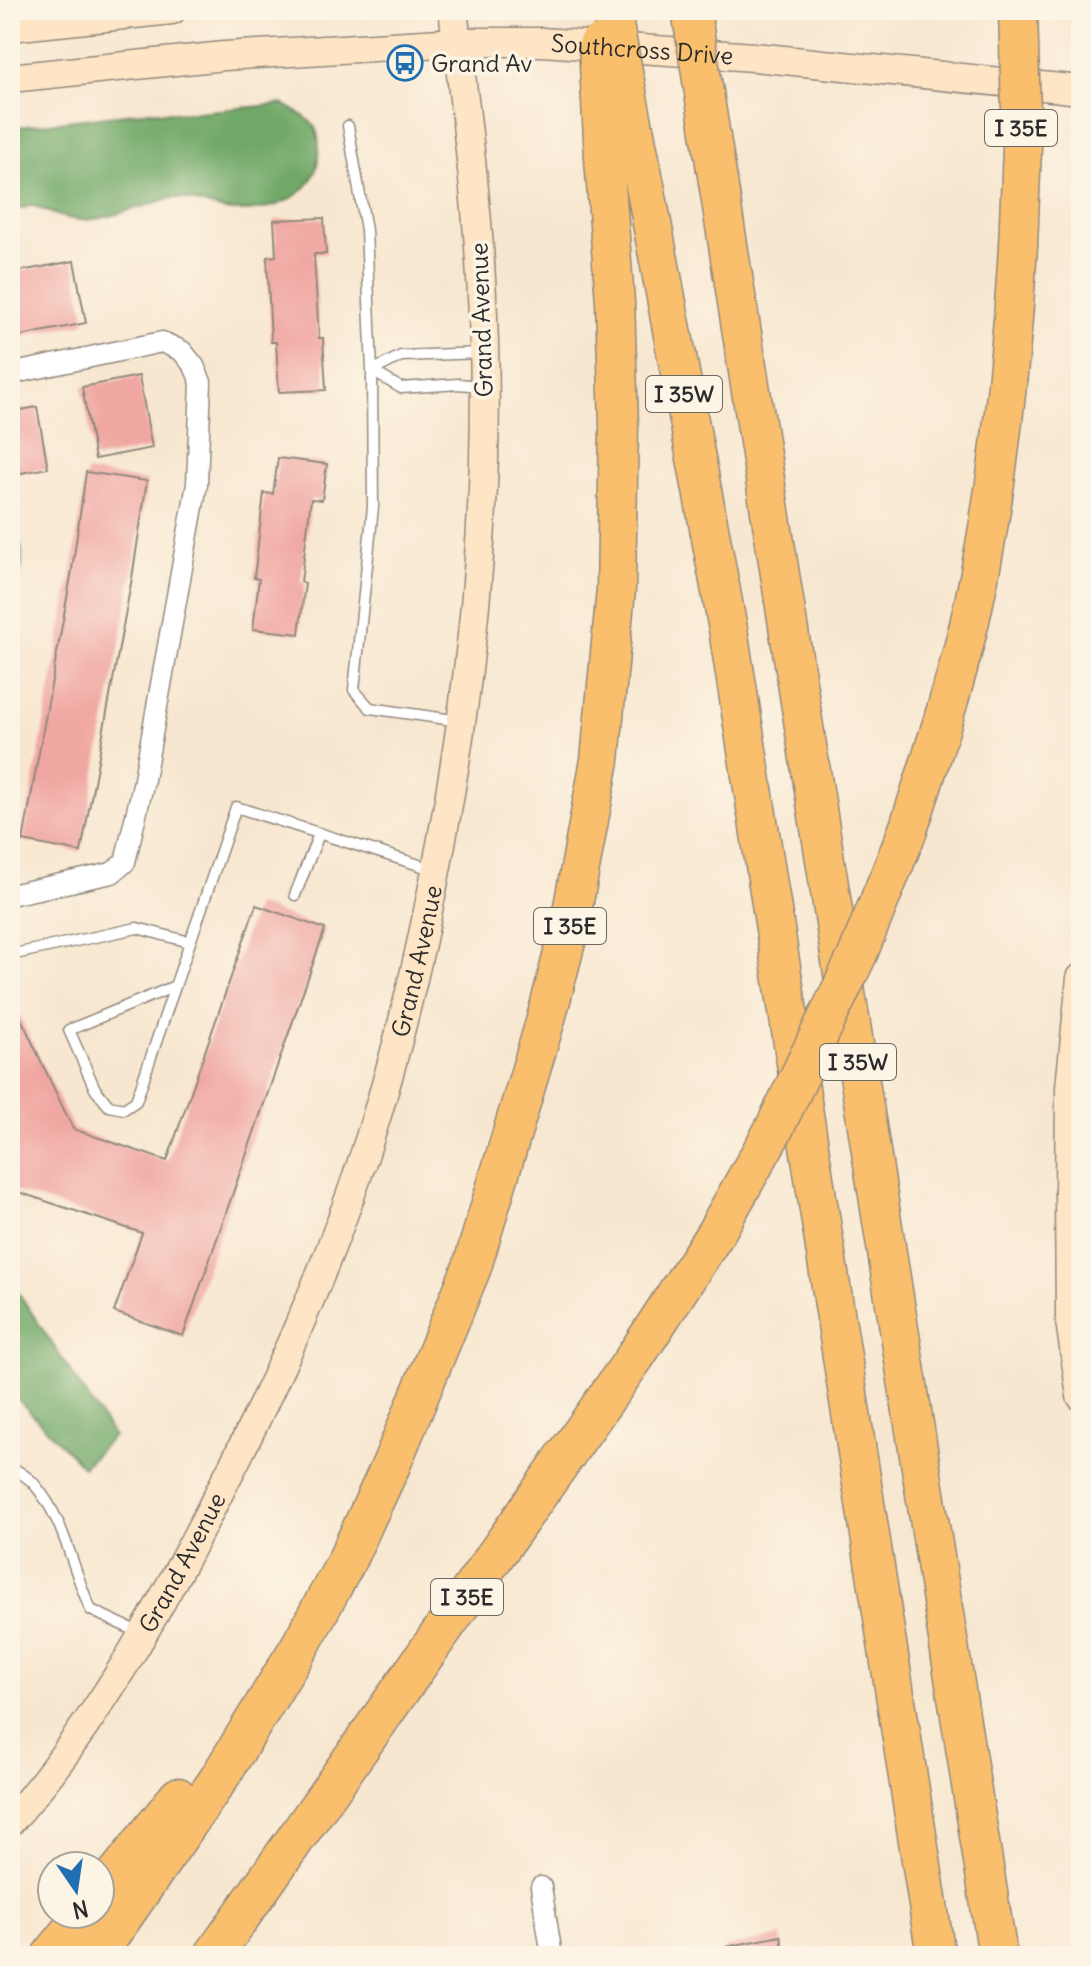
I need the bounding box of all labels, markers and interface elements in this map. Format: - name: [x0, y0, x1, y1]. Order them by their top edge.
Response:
- street label: Southcross Drive: [550, 28, 734, 70]
- bus stop icon: Grand Av: [386, 44, 424, 82]
- place label: Grand Av: [431, 48, 533, 78]
- road number: I 35E: [985, 110, 1057, 146]
- street label: Grand Avenue: [463, 242, 499, 398]
- road number: I 35W: [646, 376, 722, 412]
- street label: Grand Avenue: [384, 883, 448, 1040]
- road number: I 35E: [534, 908, 606, 944]
- road number: I 35W: [820, 1044, 896, 1080]
- street label: Grand Avenue: [132, 1487, 232, 1638]
- road number: I 35E: [431, 1579, 503, 1615]
- north arrow: [36, 1850, 116, 1930]
- text: N: [70, 1894, 91, 1925]

